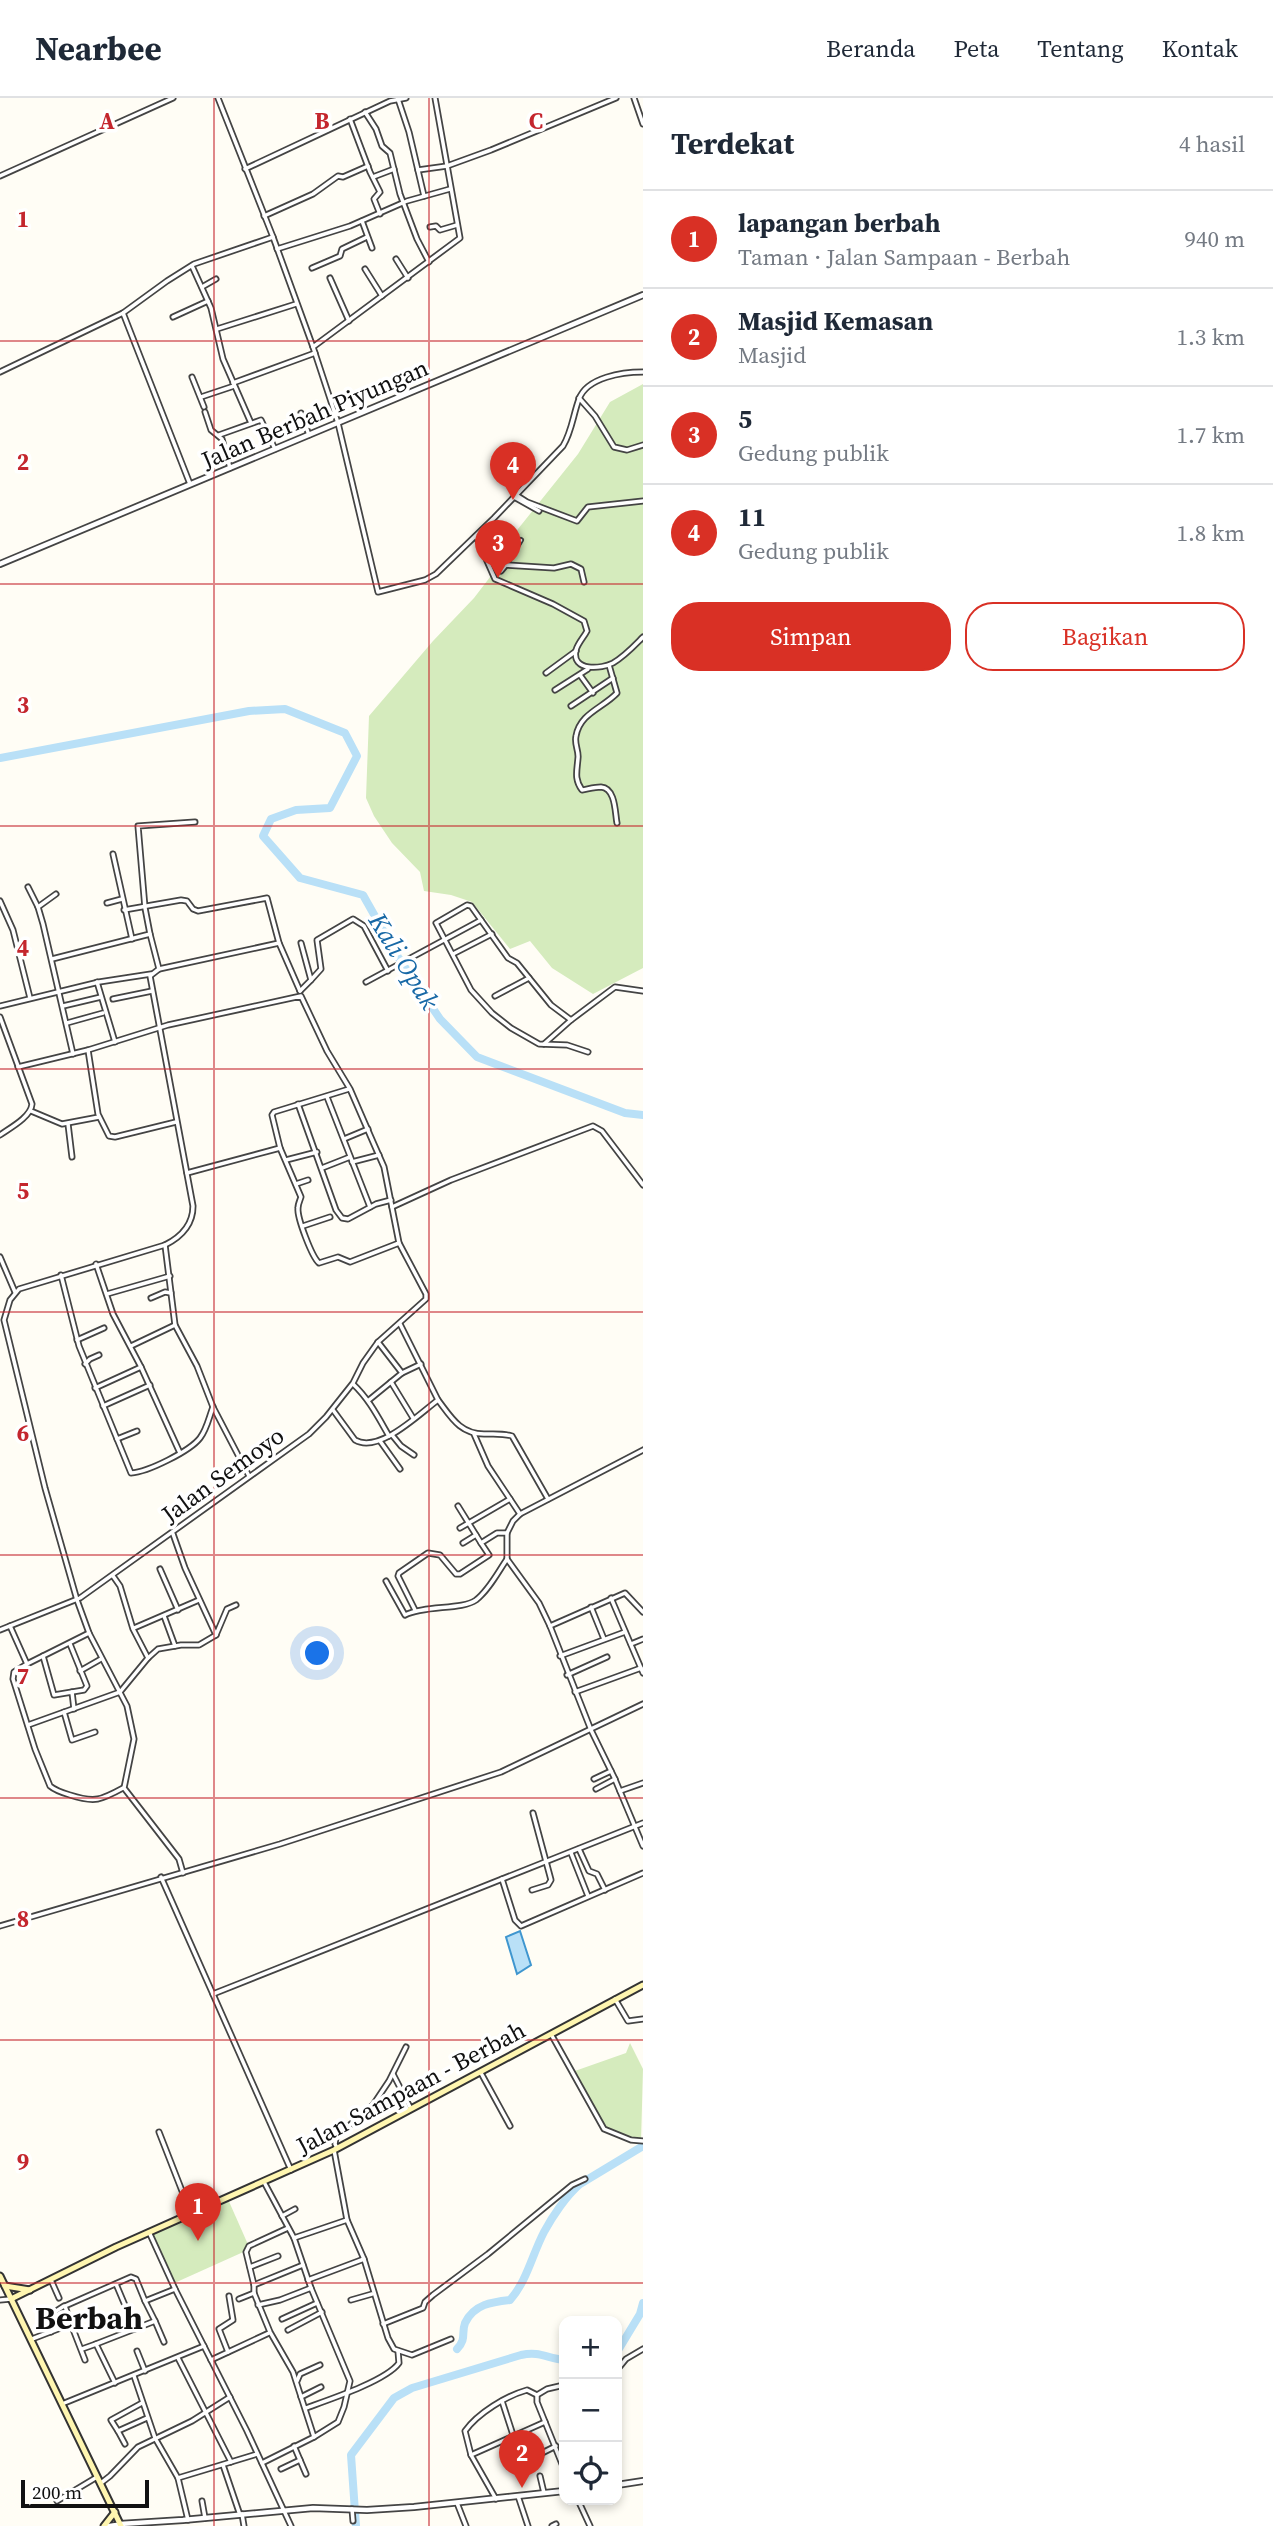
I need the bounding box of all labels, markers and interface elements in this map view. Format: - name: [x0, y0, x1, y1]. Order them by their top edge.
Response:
- text: Nearbee: [35, 26, 162, 71]
- text: Beranda: [826, 32, 915, 65]
- text: Peta: [953, 32, 999, 65]
- text: Tentang: [1037, 32, 1124, 65]
- text: Kontak: [1162, 32, 1238, 65]
- text: A: [99, 105, 115, 137]
- text: B: [315, 105, 330, 137]
- text: C: [529, 105, 543, 137]
- text: Terdekat: [671, 123, 794, 164]
- text: 4 hasil: [1179, 128, 1245, 160]
- text: 1: [17, 203, 29, 235]
- text: lapangan berbah: [738, 205, 941, 241]
- text: 1: [688, 223, 700, 255]
- text: 940 m: [1184, 223, 1245, 255]
- text: Taman · Jalan Sampaan - Berbah: [738, 241, 1070, 273]
- text: Masjid Kemasan: [738, 303, 933, 339]
- text: 2: [688, 321, 700, 353]
- text: 1.3 km: [1176, 321, 1245, 353]
- text: Masjid: [738, 339, 806, 371]
- street label: Jalan Berbah Piyungan: [195, 351, 433, 477]
- text: 5: [738, 401, 752, 437]
- text: 3: [688, 419, 700, 451]
- text: 1.7 km: [1176, 419, 1245, 451]
- text: Gedung publik: [738, 437, 889, 469]
- pin: 4: [490, 442, 536, 500]
- text: 2: [17, 446, 29, 478]
- text: 11: [738, 499, 766, 535]
- text: 4: [688, 517, 700, 549]
- text: 1.8 km: [1176, 517, 1245, 549]
- pin: 3: [475, 520, 521, 578]
- text: Gedung publik: [738, 535, 889, 567]
- button: Simpan: [671, 602, 951, 671]
- button: Bagikan: [965, 602, 1245, 671]
- text: 3: [17, 689, 29, 721]
- water label: Kali Opak: [360, 905, 448, 1017]
- text: 4: [17, 932, 29, 964]
- text: 5: [17, 1175, 29, 1207]
- text: 6: [17, 1417, 29, 1449]
- street label: Jalan Semoyo: [154, 1419, 291, 1531]
- your location: [300, 1636, 334, 1670]
- text: 7: [17, 1660, 29, 1692]
- text: 8: [17, 1903, 29, 1935]
- street label: Jalan Sampaan - Berbah: [290, 2013, 531, 2162]
- text: 9: [17, 2146, 29, 2178]
- pin: 1: [175, 2183, 221, 2241]
- district label: Berbah: [35, 2296, 143, 2340]
- map controls: [559, 2316, 622, 2505]
- button: +: [559, 2316, 622, 2379]
- button: −: [559, 2379, 622, 2442]
- pin: 2: [499, 2430, 545, 2488]
- button: locate: [559, 2442, 622, 2505]
- scale bar: [21, 2477, 149, 2509]
- text: 200 m: [32, 2479, 82, 2505]

